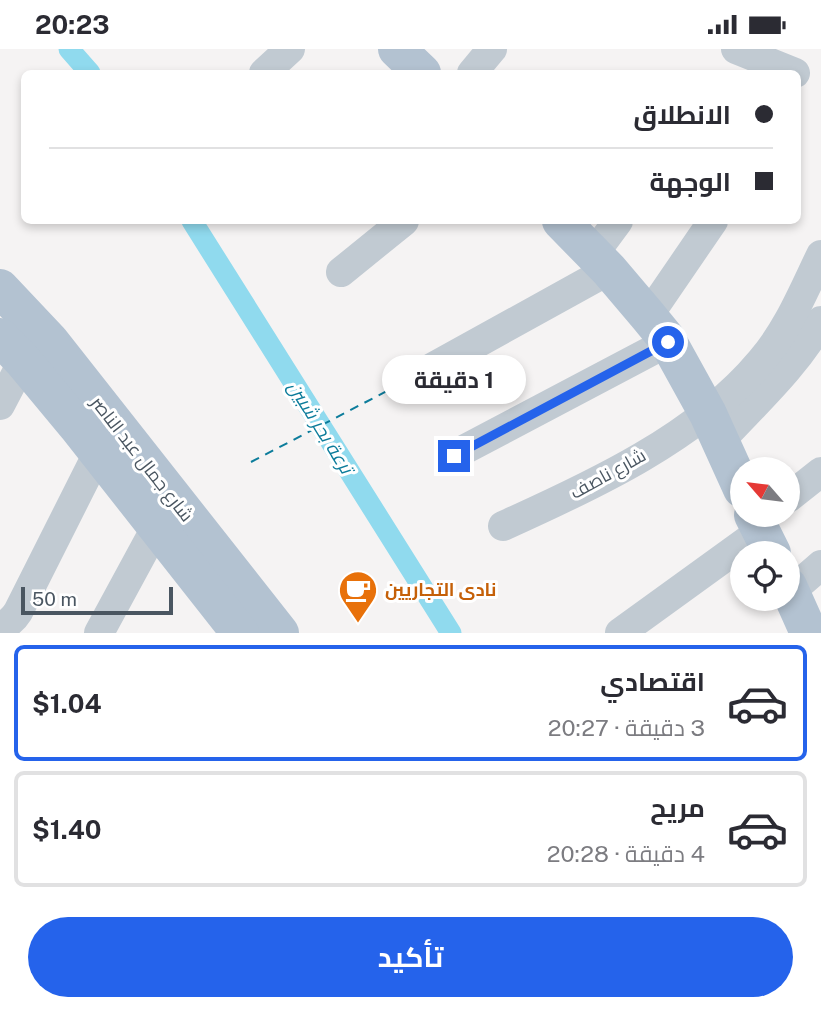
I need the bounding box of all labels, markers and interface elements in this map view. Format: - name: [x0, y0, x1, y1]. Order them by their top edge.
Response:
- text: 20:23: [35, 9, 110, 40]
- text: الانطلاق: [633, 99, 731, 130]
- text: الوجهة: [650, 166, 731, 197]
- route start: [652, 326, 684, 358]
- callout: 1 دقيقة: [382, 355, 526, 403]
- text: 1 دقيقة: [414, 366, 494, 393]
- water label: ترعة بحر شبين: [283, 377, 360, 481]
- street label: شارع جمال عبد الناصر: [85, 391, 198, 527]
- route end: [438, 440, 470, 472]
- street label: شارع ناصف: [566, 444, 650, 505]
- north arrow: [730, 457, 800, 527]
- map controls: [730, 457, 800, 611]
- button: locate: [730, 541, 800, 611]
- cafe icon: نادى التجاريين: [337, 569, 379, 624]
- place label: نادى التجاريين: [385, 579, 496, 601]
- scale bar: [21, 584, 173, 616]
- text: 50 m: [32, 588, 77, 610]
- text: اقتصادي: [600, 666, 705, 697]
- icon: car: [726, 672, 789, 735]
- text: $1.04: [32, 688, 102, 719]
- text: 3 دقيقة · 20:27: [548, 714, 705, 741]
- text: مريح: [650, 792, 705, 823]
- icon: car: [726, 798, 789, 861]
- text: $1.40: [32, 814, 102, 845]
- text: 4 دقيقة · 20:28: [547, 840, 705, 867]
- button: تأكيد: [28, 917, 793, 997]

